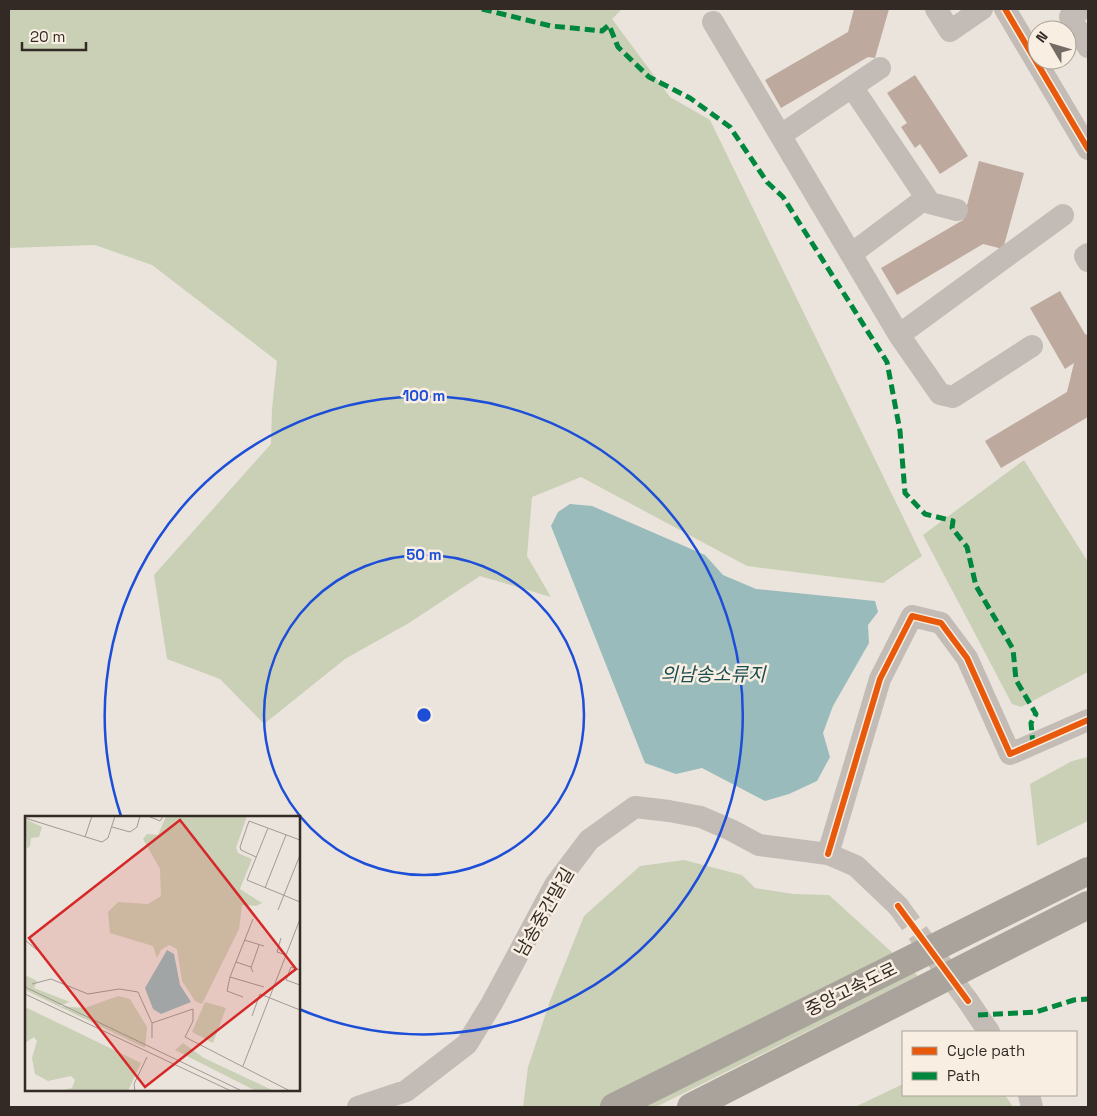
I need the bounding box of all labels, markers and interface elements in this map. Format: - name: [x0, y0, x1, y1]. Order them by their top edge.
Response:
- scale bar: [22, 20, 86, 52]
- north arrow: [1027, 20, 1077, 70]
- text: 20 m: [30, 27, 65, 46]
- text: N: [1032, 28, 1052, 46]
- text: 100 m: [403, 386, 445, 405]
- text: 50 m: [406, 545, 442, 564]
- water label: 의남송소류지: [661, 662, 767, 687]
- centre of rings: [415, 706, 433, 724]
- inset map: [25, 816, 300, 1091]
- street label: 남송중간말길: [509, 863, 579, 961]
- street label: 중앙고속도로: [801, 957, 901, 1021]
- legend: [902, 1031, 1077, 1096]
- text: Cycle path: [947, 1041, 1025, 1060]
- text: Path: [947, 1066, 980, 1085]

